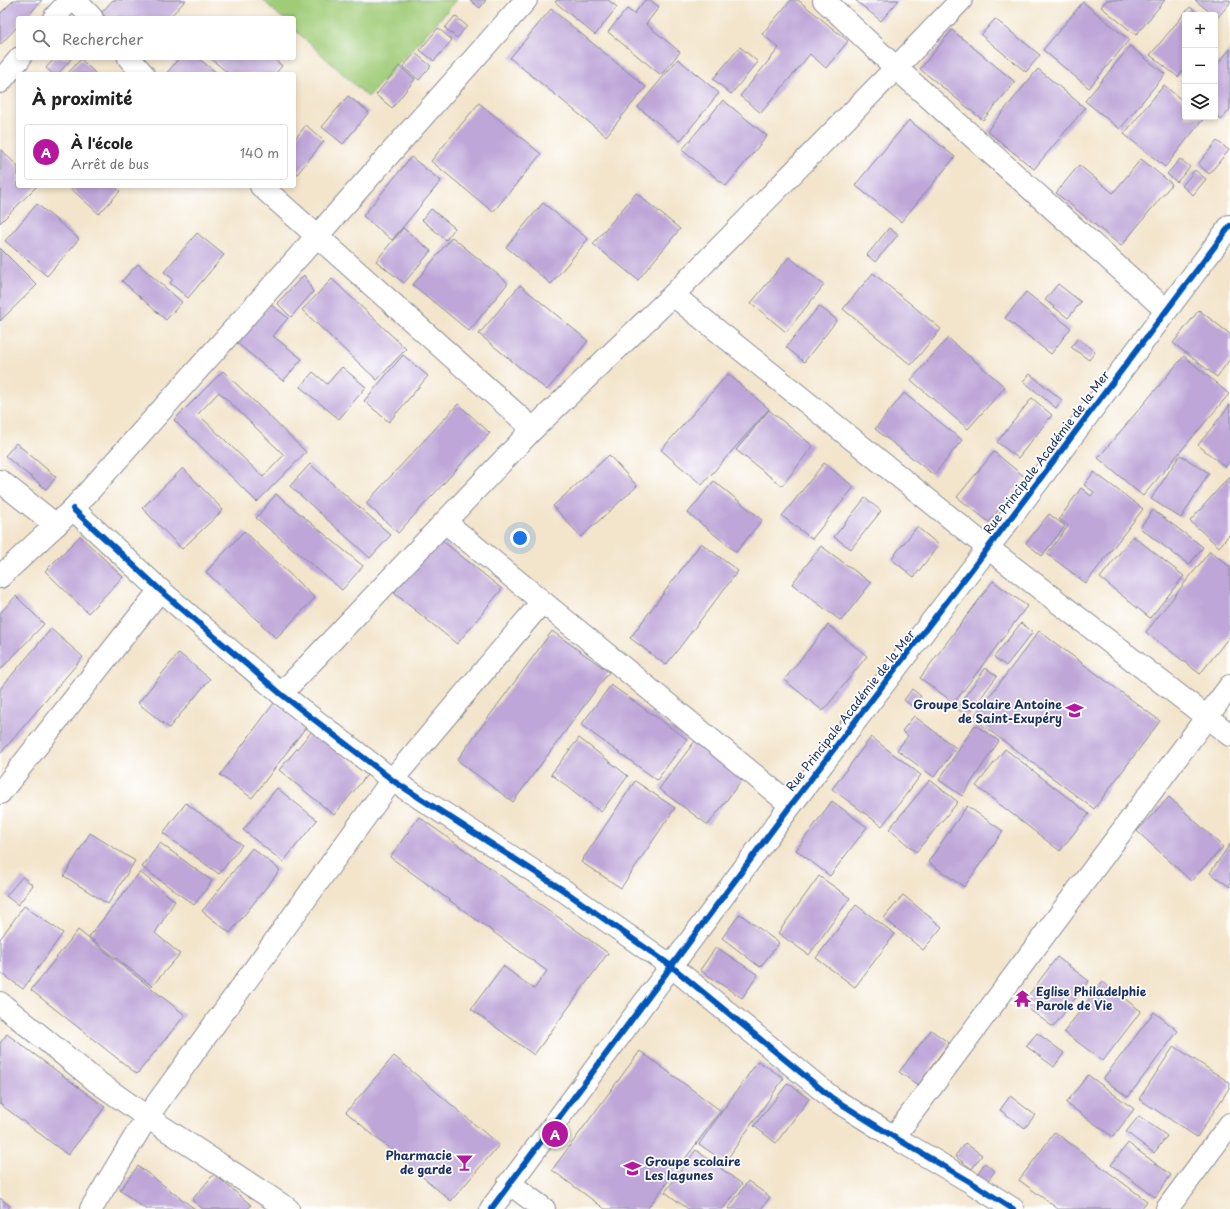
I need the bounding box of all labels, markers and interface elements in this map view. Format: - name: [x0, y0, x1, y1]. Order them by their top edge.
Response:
- map controls: [1182, 12, 1218, 120]
- button: +: [1182, 12, 1218, 48]
- search box: [16, 16, 296, 60]
- icon: search: [30, 27, 52, 49]
- text: Rechercher: [62, 27, 143, 50]
- button: −: [1182, 48, 1218, 84]
- button: layers: [1182, 84, 1218, 120]
- text: À proximité: [32, 85, 132, 111]
- text: À l'école: [71, 131, 133, 154]
- text: A: [41, 143, 51, 162]
- text: 140 m: [240, 143, 279, 162]
- text: Arrêt de bus: [71, 154, 149, 173]
- street label: Rue Principale Académie de la Mer: [979, 366, 1114, 537]
- your location: [510, 528, 530, 548]
- street label: Rue Principale Académie de la Mer: [781, 625, 919, 794]
- place label: Groupe Scolaire Antoine de Saint-Exupéry: [913, 695, 1062, 727]
- school or university icon: Groupe Scolaire Antoine de Saint-Exupéry: [1065, 701, 1085, 721]
- place label: Eglise Philadelphie Parole de Vie: [1036, 982, 1147, 1014]
- temple icon: Eglise Philadelphie Parole de Vie: [1013, 988, 1033, 1008]
- pin: A: [542, 1119, 568, 1149]
- place label: Pharmacie de garde: [386, 1146, 452, 1178]
- bar icon: Pharmacie de garde: [455, 1152, 475, 1172]
- place label: Groupe scolaire Les lagunes: [645, 1152, 741, 1184]
- school or university icon: Groupe scolaire Les lagunes: [622, 1158, 642, 1178]

